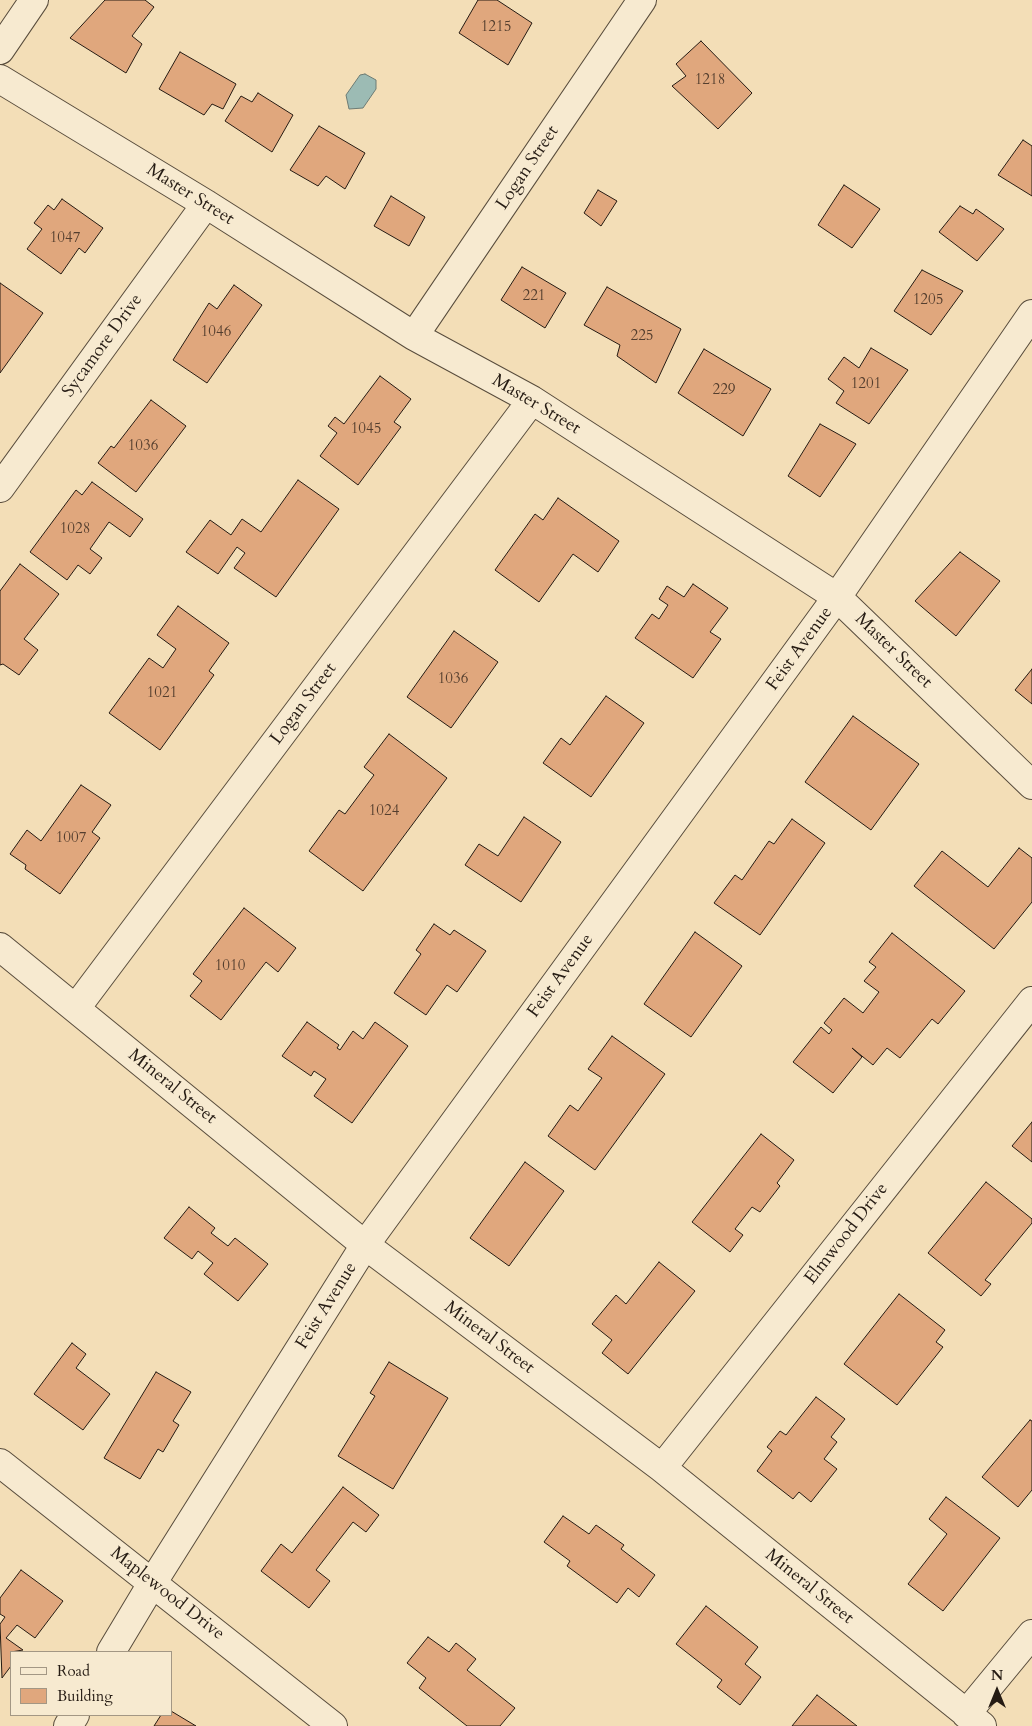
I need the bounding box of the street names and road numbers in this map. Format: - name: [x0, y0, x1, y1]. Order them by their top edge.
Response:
- street label: Logan Street: [492, 122, 564, 214]
- street label: Master Street: [142, 160, 238, 230]
- street label: Sycamore Drive: [58, 290, 148, 402]
- street label: Master Street: [488, 370, 584, 440]
- street label: Feist Avenue: [762, 603, 838, 695]
- street label: Master Street: [850, 609, 936, 693]
- street label: Logan Street: [266, 659, 342, 749]
- street label: Feist Avenue: [523, 930, 599, 1022]
- street label: Mineral Street: [123, 1045, 221, 1129]
- street label: Elmwood Drive: [801, 1179, 893, 1289]
- street label: Feist Avenue: [292, 1259, 362, 1353]
- street label: Mineral Street: [440, 1297, 538, 1379]
- street label: Maplewood Drive: [106, 1543, 228, 1645]
- street label: Mineral Street: [760, 1545, 858, 1629]

